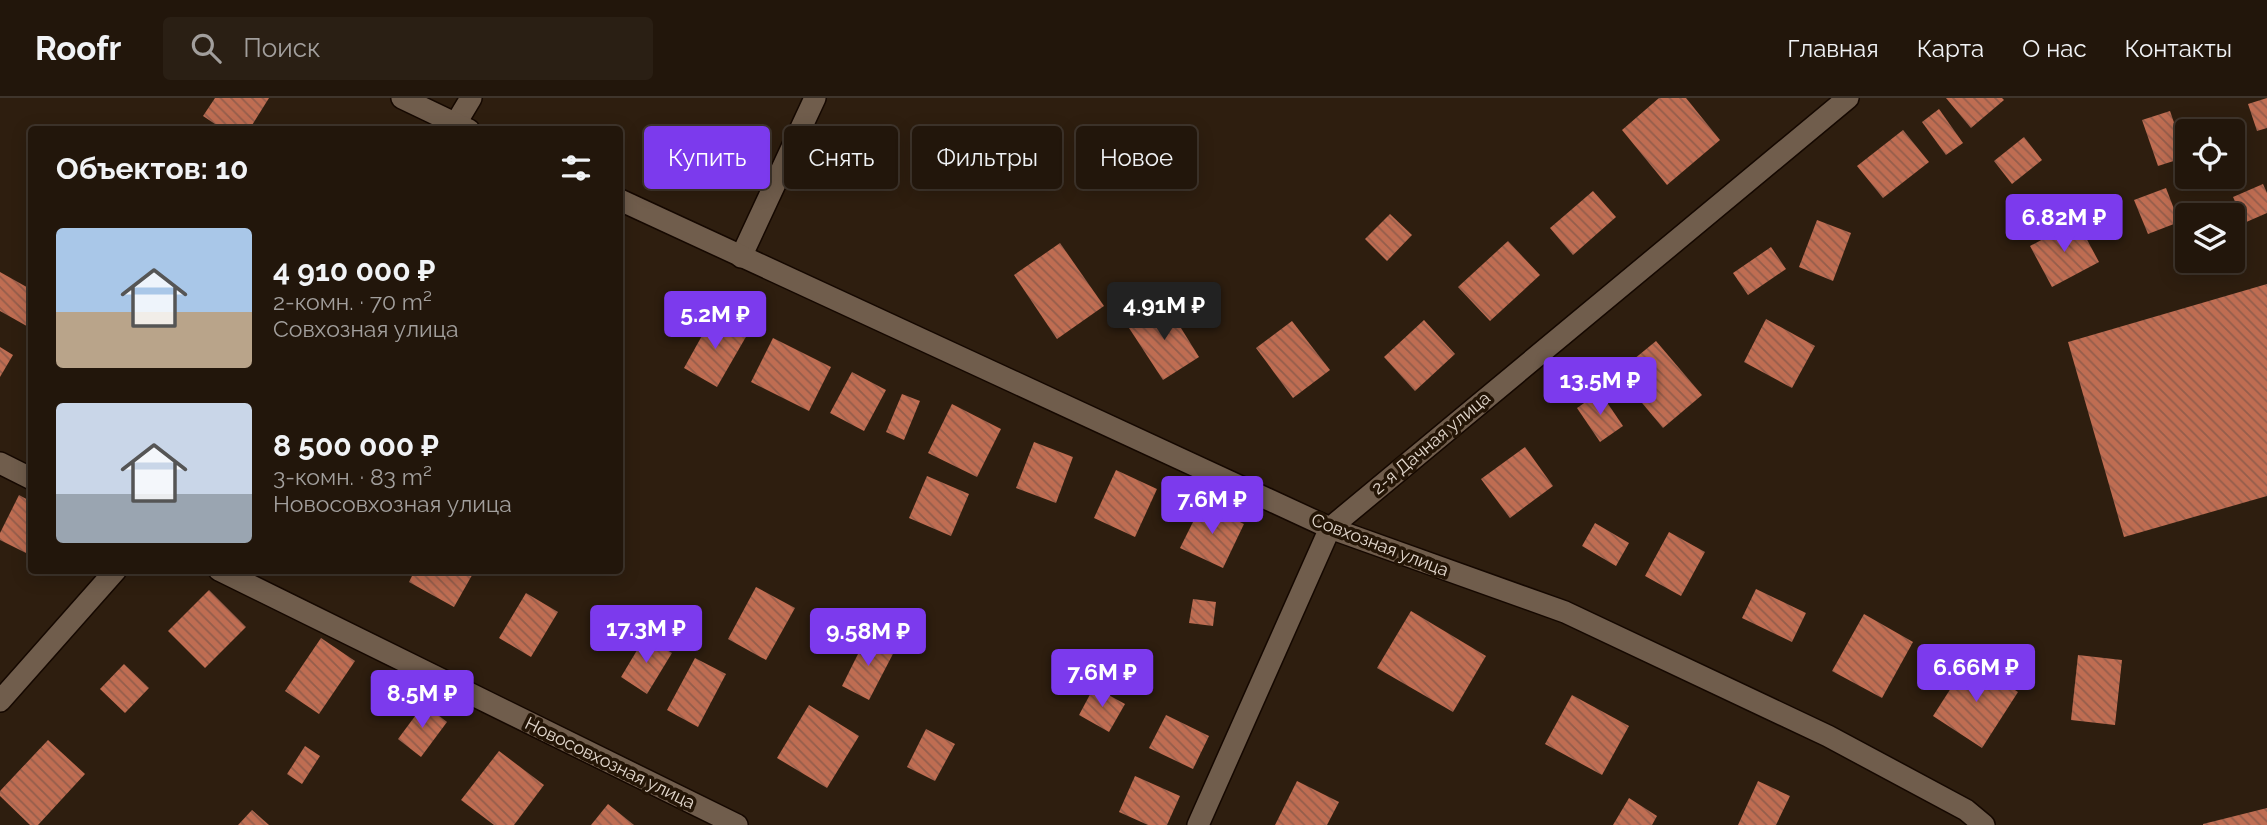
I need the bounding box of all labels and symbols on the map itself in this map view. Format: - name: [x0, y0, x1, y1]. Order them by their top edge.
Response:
- pin: 6.82M ₽: [1999, 194, 2129, 254]
- pin: 4.91M ₽: [1099, 282, 1229, 342]
- pin: 5.2M ₽: [658, 292, 772, 351]
- pin: 13.5M ₽: [1535, 358, 1665, 417]
- street label: 2-я Дачная улица: [1367, 387, 1494, 498]
- pin: 7.6M ₽: [1155, 476, 1269, 536]
- street label: Совхозная улица: [1309, 509, 1452, 580]
- pin: 17.3M ₽: [581, 606, 711, 665]
- pin: 9.58M ₽: [803, 608, 933, 668]
- pin: 6.66M ₽: [1911, 644, 2041, 704]
- pin: 7.6M ₽: [1045, 650, 1159, 709]
- pin: 8.5M ₽: [365, 670, 479, 730]
- street label: Новосовхозная улица: [522, 712, 699, 813]

